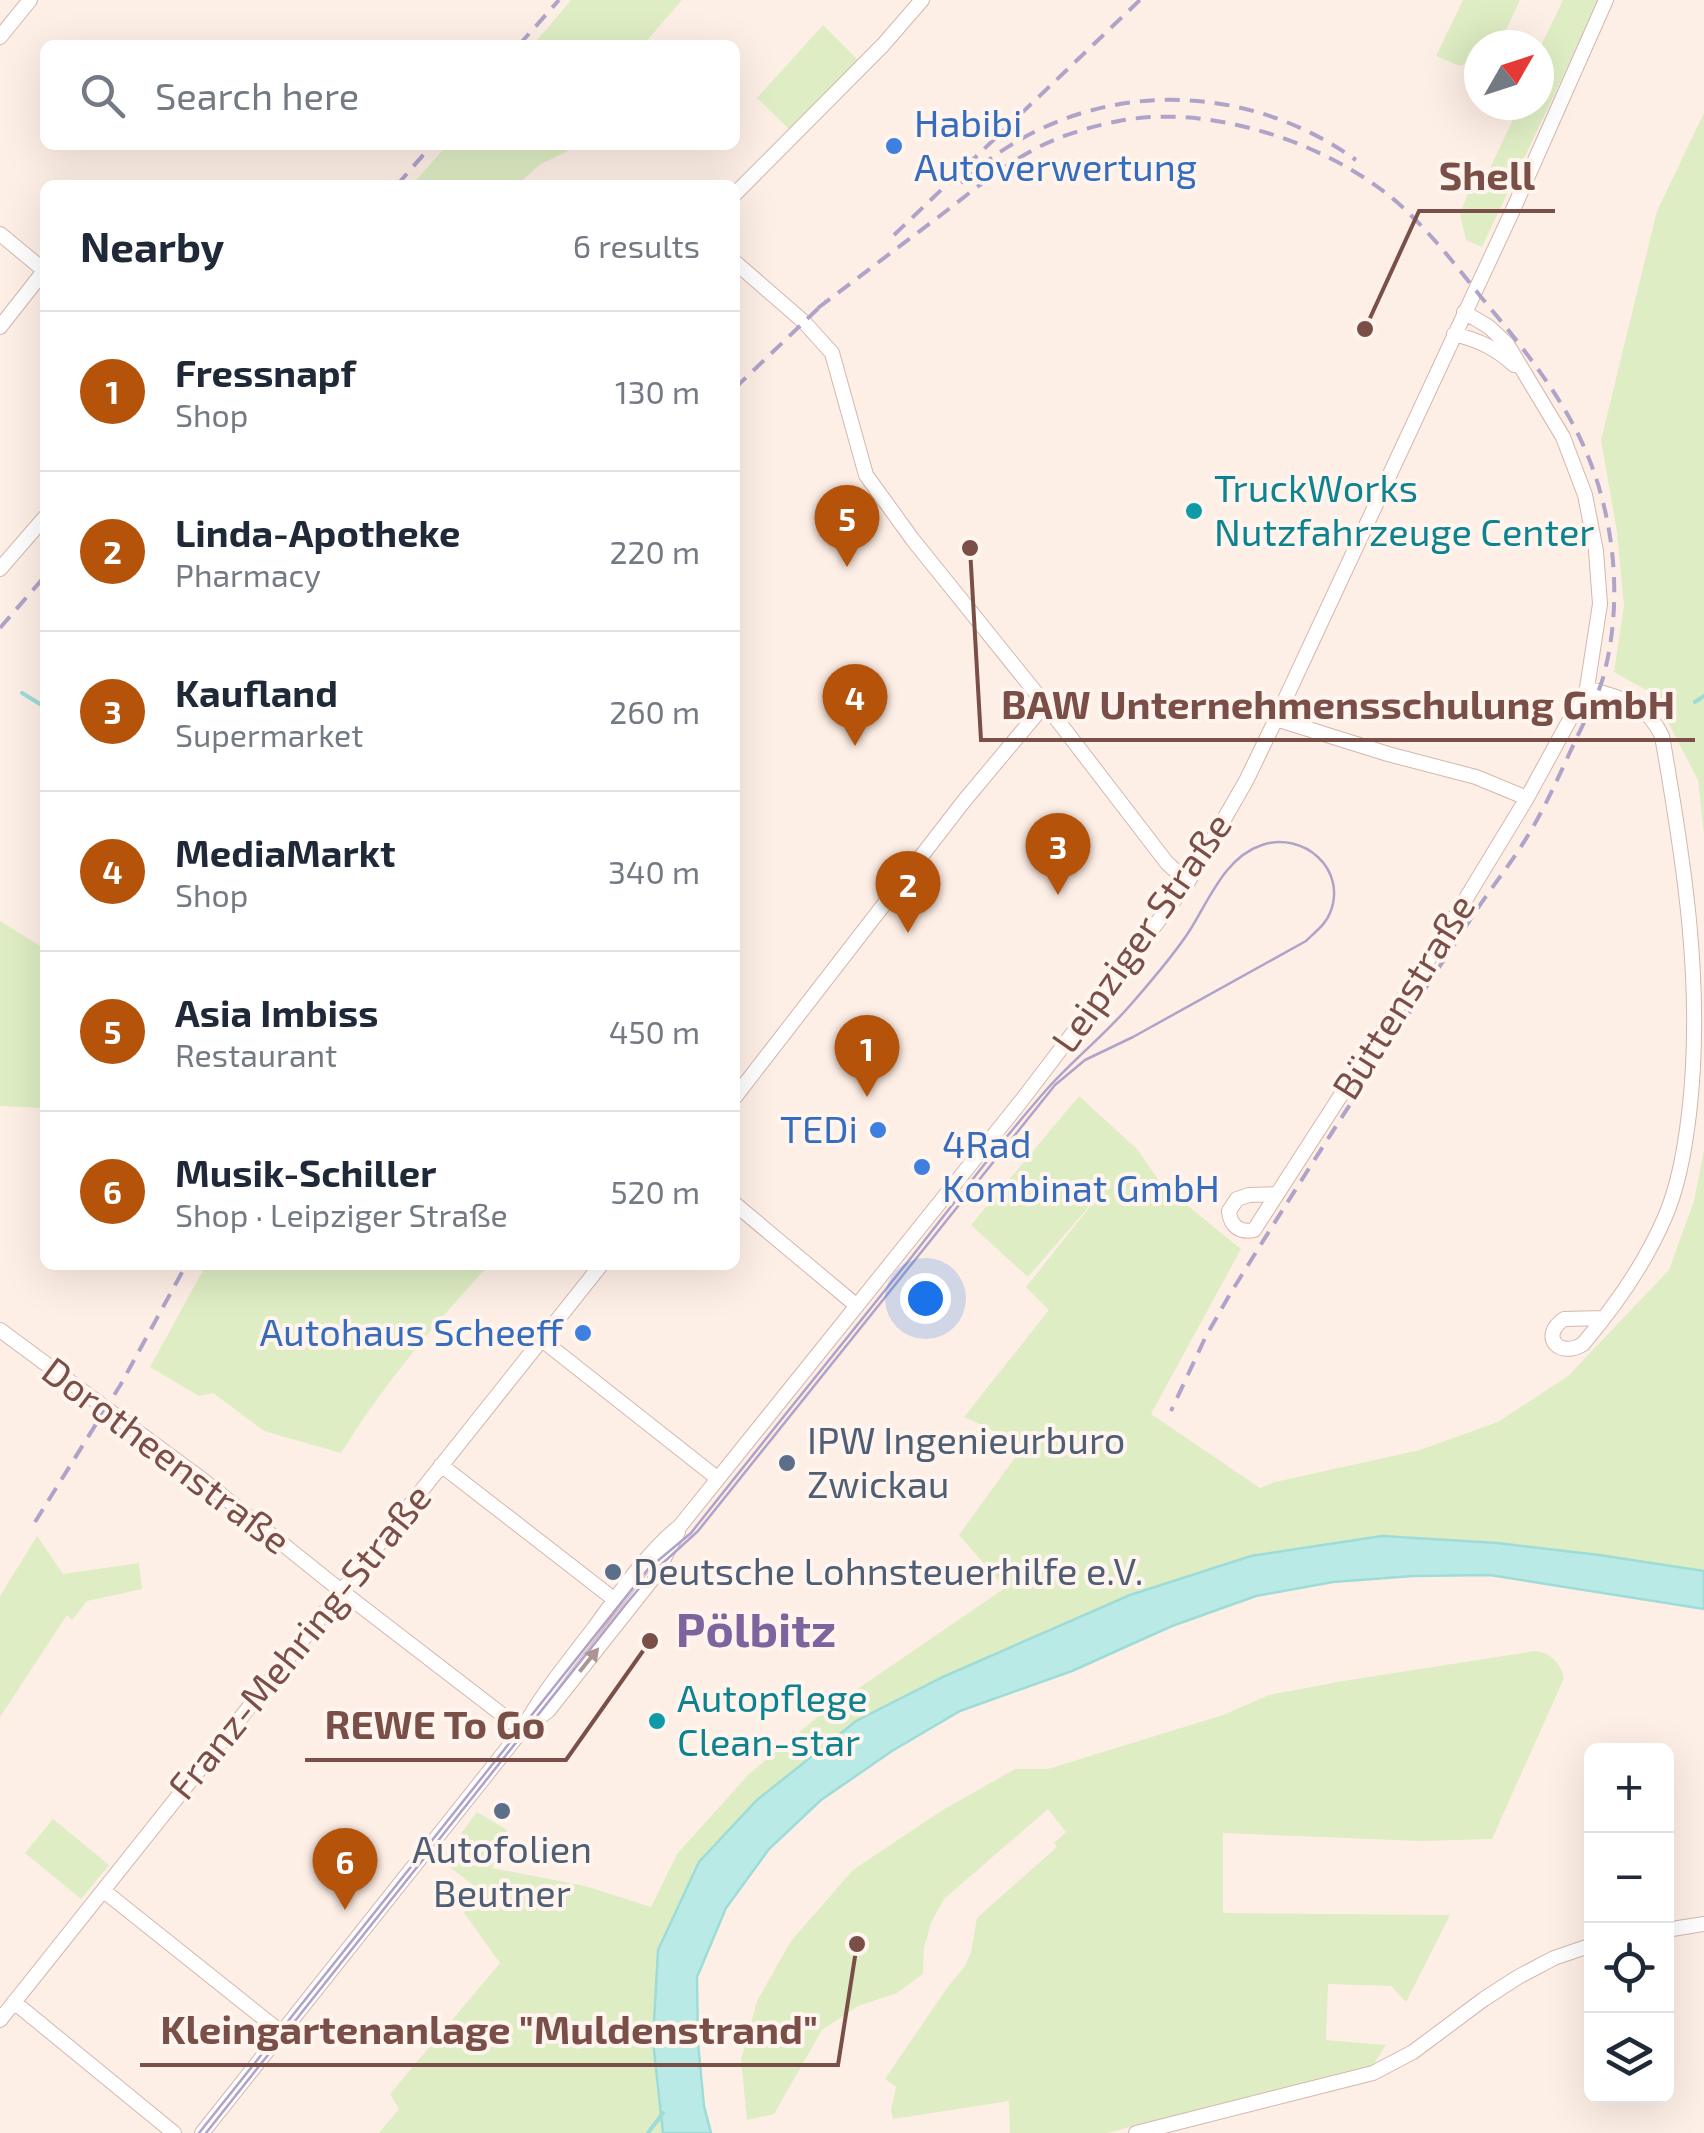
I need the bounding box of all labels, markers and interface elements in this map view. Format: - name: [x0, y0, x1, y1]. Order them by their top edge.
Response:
- north arrow: [1464, 30, 1554, 120]
- search box: [40, 40, 740, 150]
- icon: search: [75, 68, 130, 123]
- text: Search here: [155, 72, 359, 118]
- place label: Habibi Autoverwertung: [914, 99, 1197, 189]
- marker: Habibi Autoverwertung: [883, 135, 905, 157]
- callout: Shell: [1419, 141, 1555, 211]
- text: Shell: [1439, 150, 1535, 198]
- text: Nearby: [80, 220, 224, 270]
- text: 6 results: [573, 226, 700, 264]
- text: Fressnapf: [175, 349, 356, 395]
- text: 1: [106, 372, 119, 410]
- text: 130 m: [615, 372, 700, 410]
- text: Shop: [175, 395, 248, 433]
- place label: TruckWorks Nutzfahrzeuge Center: [1214, 464, 1595, 554]
- pin: 5: [814, 484, 880, 567]
- marker: TruckWorks Nutzfahrzeuge Center: [1183, 500, 1205, 522]
- text: Linda-Apotheke: [175, 509, 461, 555]
- text: 2: [103, 532, 122, 570]
- text: 220 m: [610, 532, 700, 570]
- text: Pharmacy: [175, 555, 321, 593]
- pin: 4: [822, 664, 888, 746]
- text: Kaufland: [175, 669, 338, 715]
- callout: BAW Unternehmensschulung GmbH: [981, 670, 1695, 740]
- text: BAW Unternehmensschulung GmbH: [1001, 679, 1675, 727]
- text: 3: [103, 692, 122, 730]
- text: 260 m: [609, 692, 700, 730]
- text: Supermarket: [175, 715, 363, 753]
- street label: Leipziger Straße: [1041, 803, 1240, 1061]
- pin: 3: [1026, 812, 1090, 895]
- text: MediaMarkt: [175, 829, 396, 875]
- pin: 2: [876, 850, 940, 933]
- text: 4: [102, 852, 123, 890]
- text: 340 m: [608, 852, 700, 890]
- text: Shop: [175, 875, 248, 913]
- street label: Büttenstraße: [1321, 885, 1483, 1107]
- text: Asia Imbiss: [175, 989, 378, 1035]
- text: 5: [104, 1012, 121, 1050]
- text: 450 m: [609, 1012, 700, 1050]
- pin: 1: [834, 1014, 900, 1097]
- text: Restaurant: [175, 1035, 337, 1073]
- place label: TEDi: [780, 1105, 858, 1151]
- marker: TEDi: [867, 1119, 889, 1141]
- place label: 4Rad Kombinat GmbH: [942, 1120, 1220, 1210]
- text: Musik-Schiller: [175, 1149, 436, 1195]
- marker: 4Rad Kombinat GmbH: [911, 1156, 933, 1178]
- text: 6: [103, 1172, 122, 1210]
- text: 520 m: [610, 1172, 700, 1210]
- text: Shop · Leipziger Straße: [175, 1195, 508, 1233]
- your location: [900, 1273, 951, 1324]
- place label: Autohaus Scheeff: [259, 1308, 564, 1354]
- marker: Autohaus Scheeff: [572, 1322, 594, 1344]
- street label: Dorotheenstraße: [34, 1346, 300, 1563]
- place label: IPW Ingenieurburo Zwickau: [807, 1416, 1125, 1506]
- marker: IPW Ingenieurburo Zwickau: [776, 1452, 798, 1474]
- street label: Franz-Mehring-Straße: [157, 1474, 440, 1807]
- place label: Deutsche Lohnsteuerhilfe e.V.: [633, 1547, 1143, 1593]
- marker: Deutsche Lohnsteuerhilfe e.V.: [602, 1561, 624, 1583]
- district label: Pölbitz: [676, 1599, 836, 1657]
- one-way arrow: [578, 1647, 599, 1673]
- place label: Autopflege Clean-star: [677, 1674, 868, 1764]
- callout: REWE To Go: [305, 1690, 566, 1760]
- text: REWE To Go: [325, 1699, 545, 1747]
- marker: Autopflege Clean-star: [646, 1710, 668, 1732]
- map controls: [1584, 1743, 1674, 2103]
- button: +: [1584, 1743, 1674, 1833]
- marker: Autofolien Beutner: [491, 1800, 513, 1822]
- place label: Autofolien Beutner: [412, 1825, 592, 1915]
- pin: 6: [312, 1828, 378, 1910]
- button: −: [1584, 1833, 1674, 1923]
- button: locate: [1584, 1923, 1674, 2013]
- callout: Kleingartenanlage "Muldenstrand": [140, 1995, 838, 2065]
- text: Kleingartenanlage "Muldenstrand": [160, 2004, 818, 2052]
- button: layers: [1584, 2013, 1674, 2103]

